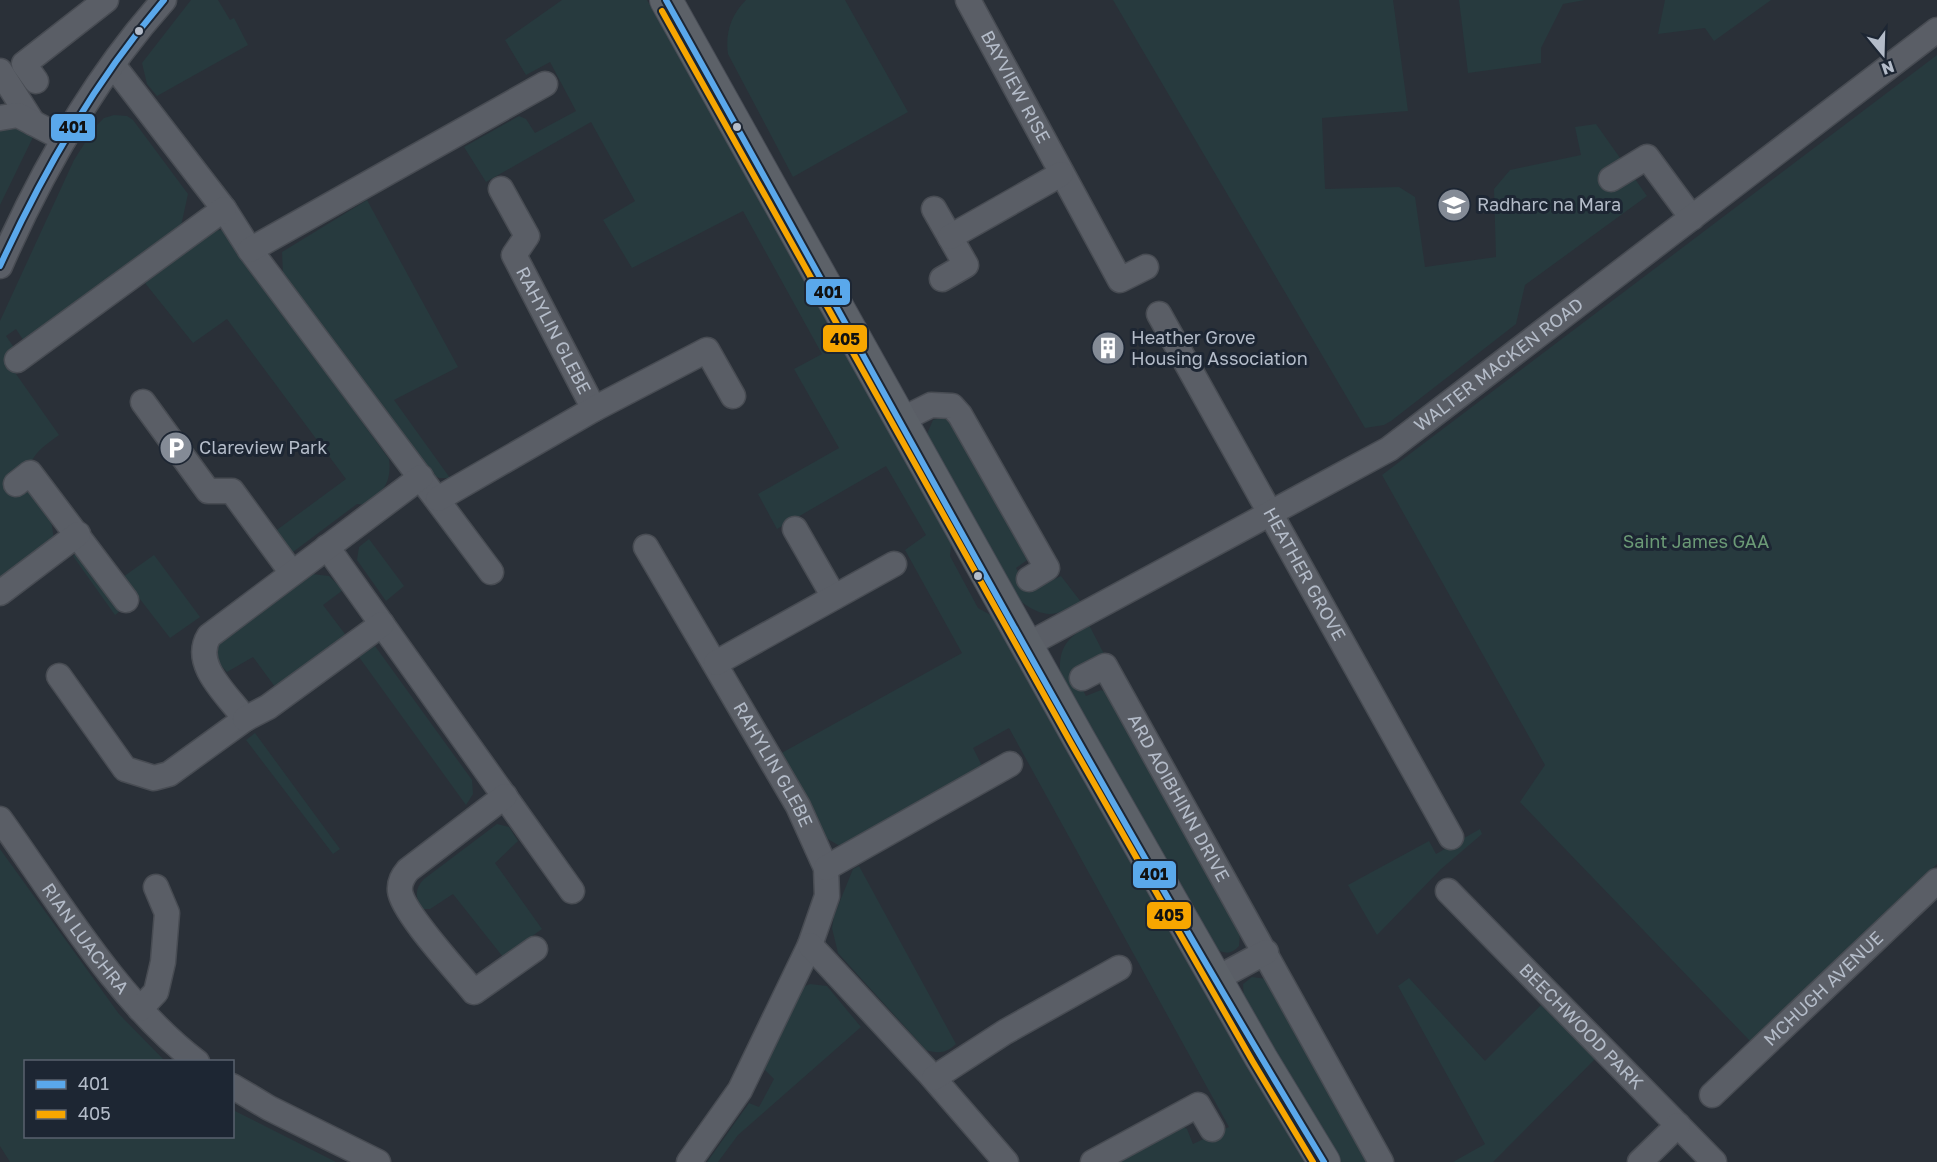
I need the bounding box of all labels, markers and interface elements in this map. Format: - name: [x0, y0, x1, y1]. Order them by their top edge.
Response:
- north arrow: [1853, 24, 1913, 84]
- unlabelled marker: [133, 25, 145, 37]
- street label: BAYVIEW RISE: [977, 26, 1056, 147]
- text: N: [1879, 57, 1897, 80]
- line badge: 401: [50, 113, 96, 142]
- text: 401: [59, 117, 87, 137]
- unlabelled marker: [731, 121, 743, 133]
- school or university icon: Radharc na Mara: [1436, 187, 1472, 223]
- place label: Radharc na Mara: [1477, 193, 1621, 215]
- street label: RAHYLIN GLEBE: [512, 263, 596, 398]
- line badge: 401: [805, 278, 851, 306]
- text: 401: [814, 282, 842, 302]
- street label: WALTER MACKEN ROAD: [1409, 293, 1587, 436]
- line badge: 405: [822, 324, 868, 353]
- place label: Heather Grove Housing Association: [1131, 326, 1308, 369]
- text: 405: [830, 329, 860, 349]
- building icon: Heather Grove Housing Association: [1090, 330, 1126, 366]
- parking icon: Clareview Park: [158, 430, 194, 466]
- place label: Clareview Park: [199, 436, 327, 458]
- street label: HEATHER GROVE: [1259, 503, 1351, 644]
- park label: Saint James GAA: [1623, 530, 1769, 552]
- unlabelled marker: [972, 570, 984, 582]
- street label: RAHYLIN GLEBE: [729, 698, 818, 830]
- street label: ARD AOIBHINN DRIVE: [1124, 710, 1235, 885]
- line badge: 401: [1132, 860, 1177, 889]
- text: 401: [1140, 864, 1168, 884]
- street label: RIAN LUACHRA: [38, 879, 134, 998]
- line badge: 405: [1146, 901, 1192, 930]
- text: 405: [1154, 905, 1184, 925]
- street label: MCHUGH AVENUE: [1759, 926, 1887, 1050]
- street label: BEECHWOOD PARK: [1515, 958, 1648, 1093]
- legend: [24, 1060, 234, 1138]
- text: 401: [78, 1072, 109, 1094]
- text: 405: [78, 1102, 111, 1124]

